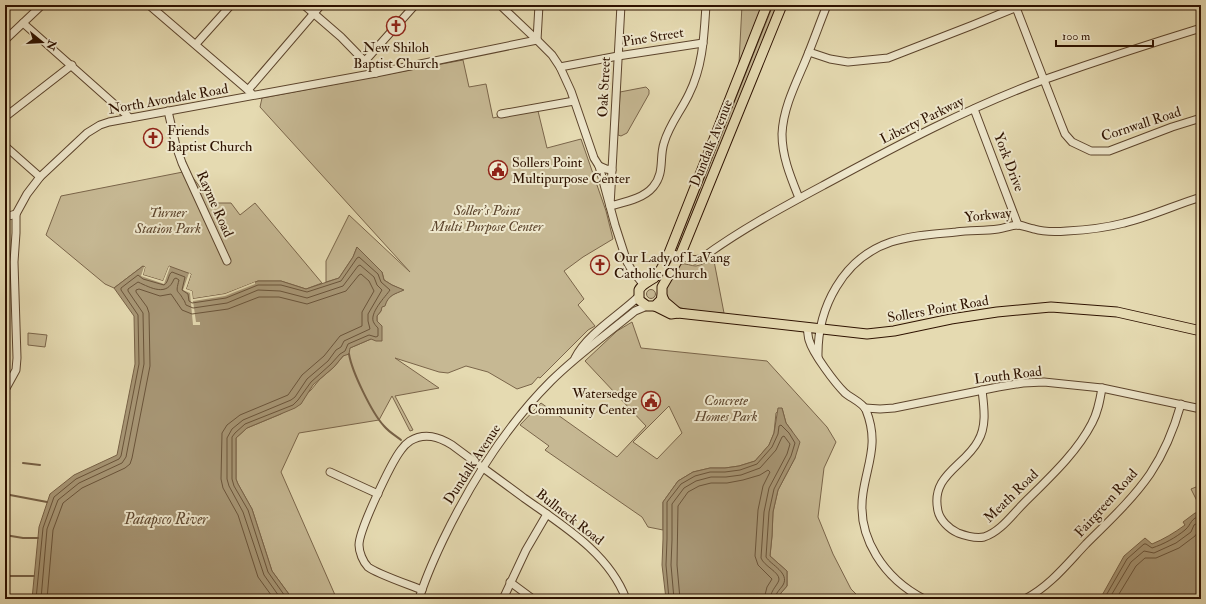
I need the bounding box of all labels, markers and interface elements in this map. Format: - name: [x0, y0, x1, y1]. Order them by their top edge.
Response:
- church icon: New Shiloh Baptist Church: [385, 15, 407, 37]
- north arrow: [22, 22, 62, 62]
- scale bar: [1056, 22, 1153, 48]
- street label: Pine Street: [621, 24, 685, 50]
- text: 100 m: [1062, 29, 1091, 44]
- text: N: [43, 37, 59, 53]
- place label: New Shiloh Baptist Church: [353, 39, 439, 73]
- street label: Oak Street: [594, 56, 614, 118]
- street label: North Avondale Road: [107, 80, 229, 118]
- street label: Liberty Parkway: [877, 92, 968, 149]
- street label: Dundalk Avenue: [686, 97, 736, 189]
- street label: Cornwall Road: [1099, 103, 1183, 145]
- place label: Friends Baptist Church: [167, 122, 253, 156]
- church icon: Friends Baptist Church: [142, 127, 164, 149]
- street label: York Drive: [990, 130, 1028, 194]
- place label: Sollers Point Multipurpose Center: [512, 154, 631, 188]
- public building icon: Sollers Point Multipurpose Center: [487, 159, 509, 181]
- street label: Rayme Road: [192, 168, 237, 240]
- park label: Soller's Point Multi Purpose Center: [430, 202, 544, 235]
- park label: Turner Station Park: [134, 204, 201, 237]
- street label: Yorkway: [964, 204, 1013, 227]
- place label: Our Lady of LaVang Catholic Church: [614, 249, 731, 282]
- church icon: Our Lady of LaVang Catholic Church: [589, 254, 611, 276]
- street label: Sollers Point Road: [886, 292, 990, 326]
- street label: Louth Road: [973, 362, 1043, 388]
- place label: Watersedge Community Center: [528, 385, 638, 419]
- public building icon: Watersedge Community Center: [640, 390, 662, 412]
- park label: Concrete Homes Park: [693, 392, 758, 425]
- street label: Dundalk Avenue: [440, 421, 504, 507]
- street label: Fairgreen Road: [1071, 465, 1141, 541]
- street label: Meath Road: [980, 466, 1042, 526]
- street label: Bullneck Road: [533, 485, 607, 549]
- water label: Patapsco River: [123, 510, 209, 529]

